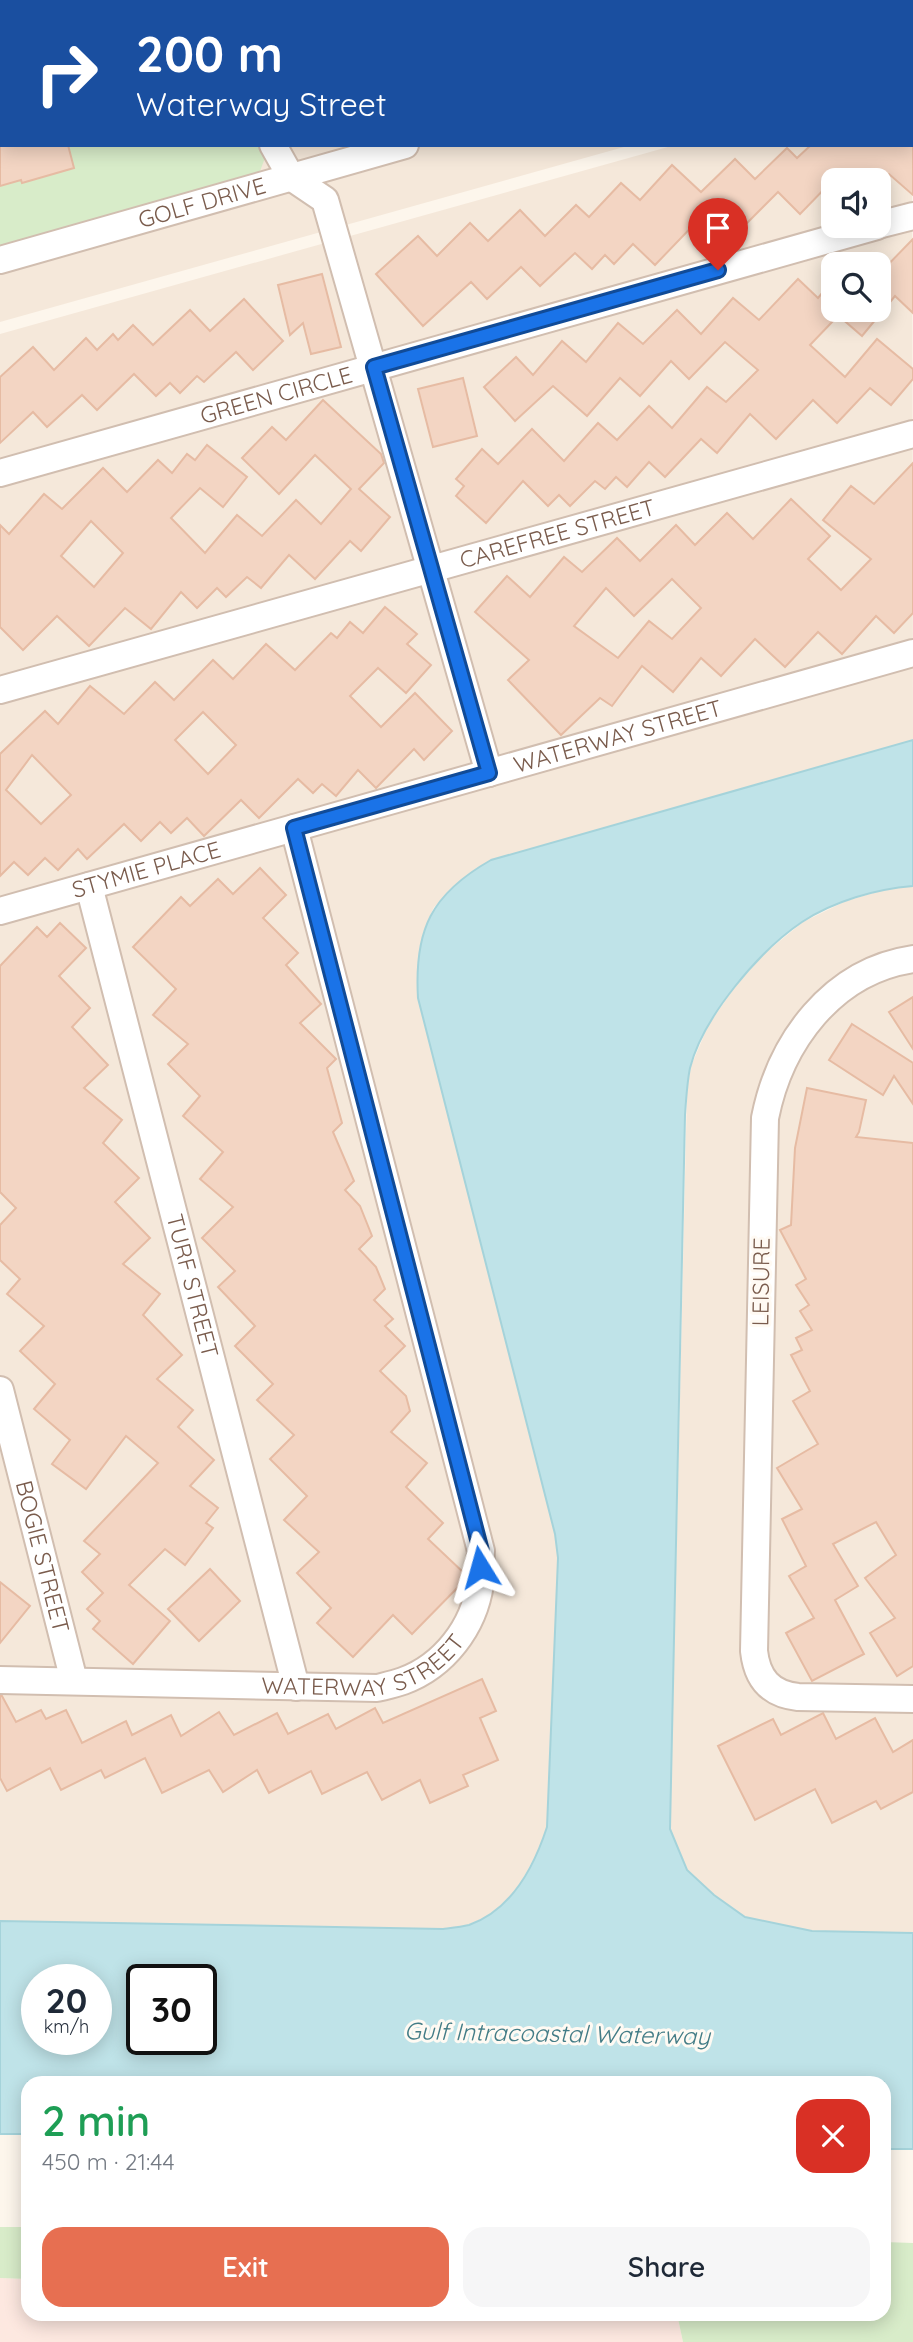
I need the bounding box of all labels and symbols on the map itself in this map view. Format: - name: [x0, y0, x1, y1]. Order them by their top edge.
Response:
- street label: GOLF DRIVE: [135, 170, 269, 234]
- pin: [688, 198, 748, 270]
- street label: GREEN CIRCLE: [197, 359, 356, 430]
- street label: CAREFREE STREET: [456, 492, 658, 574]
- street label: WATERWAY STREET: [510, 693, 725, 779]
- street label: STYMIE PLACE: [69, 834, 224, 904]
- street label: TURF STREET: [160, 1211, 225, 1361]
- street label: LEISURE: [745, 1237, 776, 1327]
- street label: BOGIE STREET: [10, 1477, 76, 1636]
- position arrow: [443, 1530, 517, 1604]
- street label: WATERWAY STREET: [261, 1628, 470, 1702]
- speed limit sign: 30: [126, 1964, 217, 2055]
- water label: Gulf Intracoastal Waterway: [404, 2015, 712, 2051]

